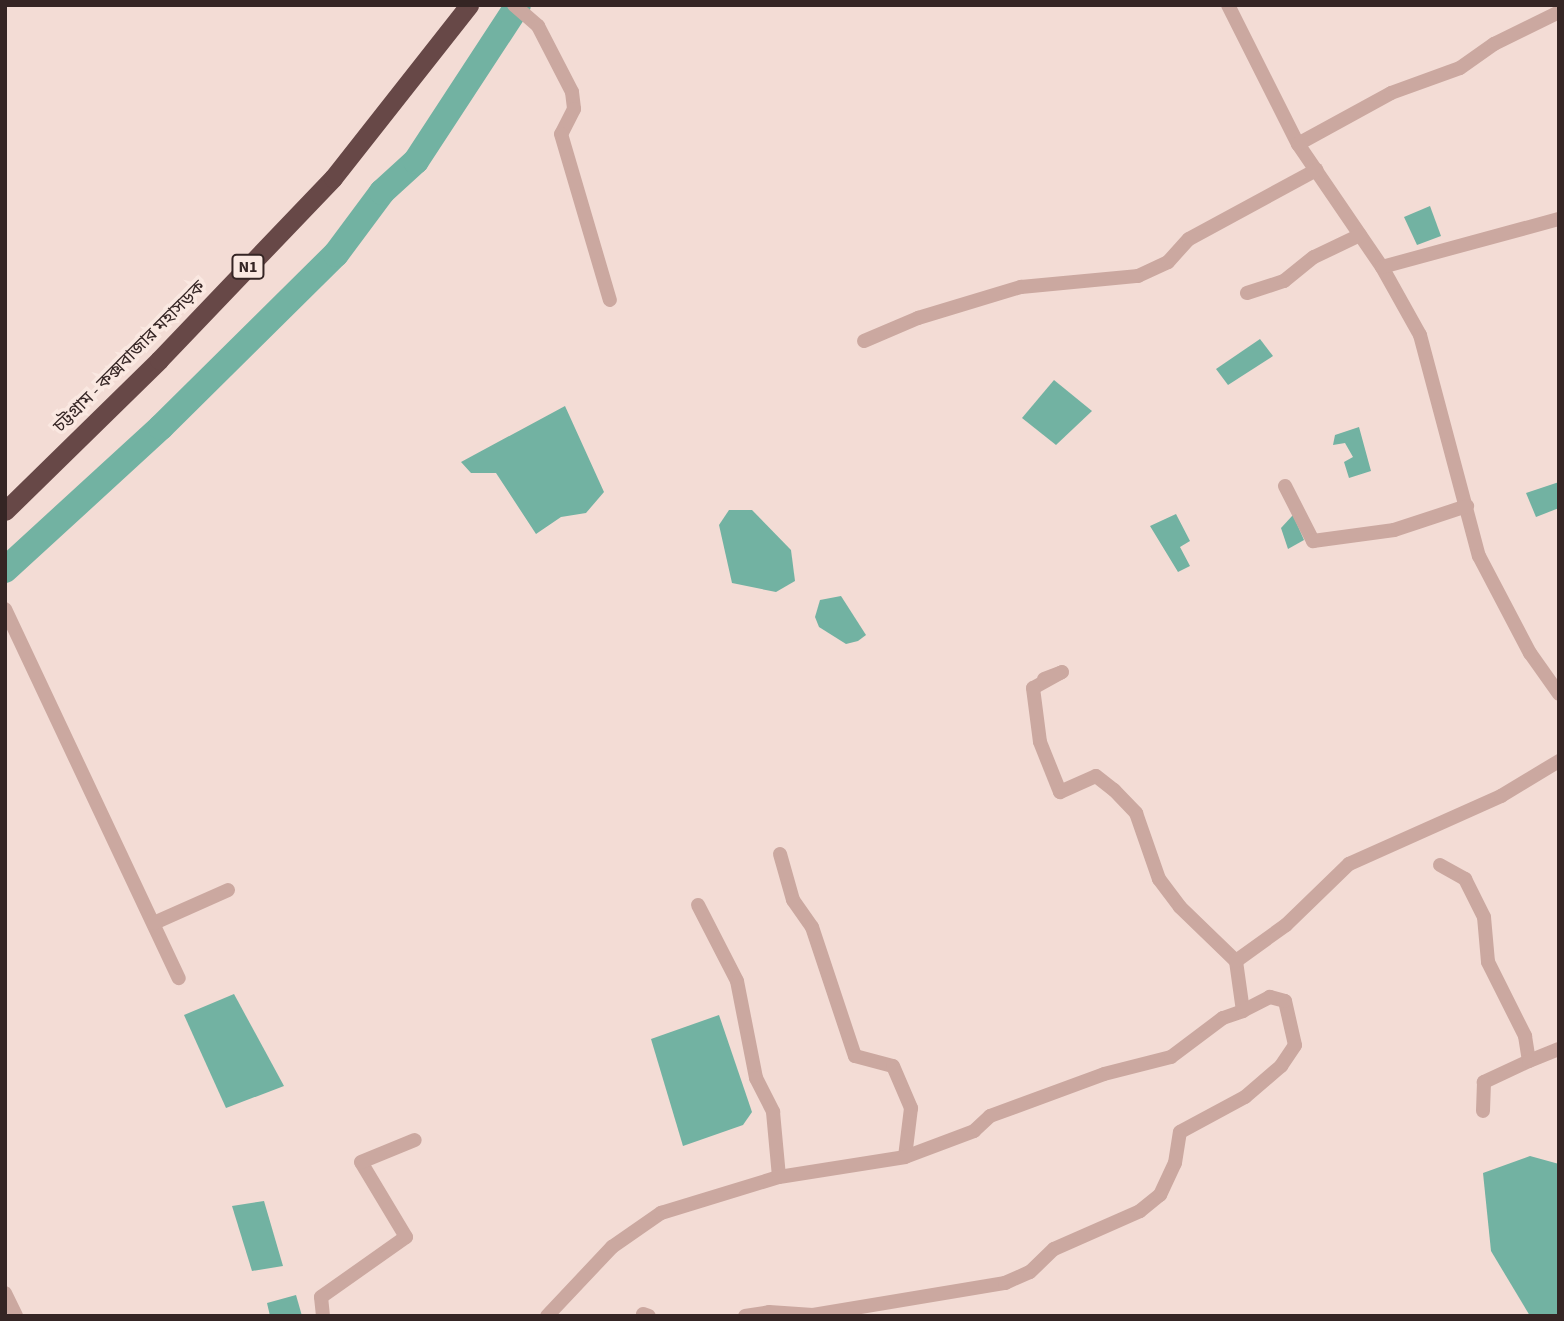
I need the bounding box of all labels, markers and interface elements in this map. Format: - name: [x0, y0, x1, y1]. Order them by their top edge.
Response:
- road number: N1: [230, 255, 266, 280]
- street label: চট্টগ্রাম - কক্সবাজার মহাসড়ক: [50, 277, 210, 437]

